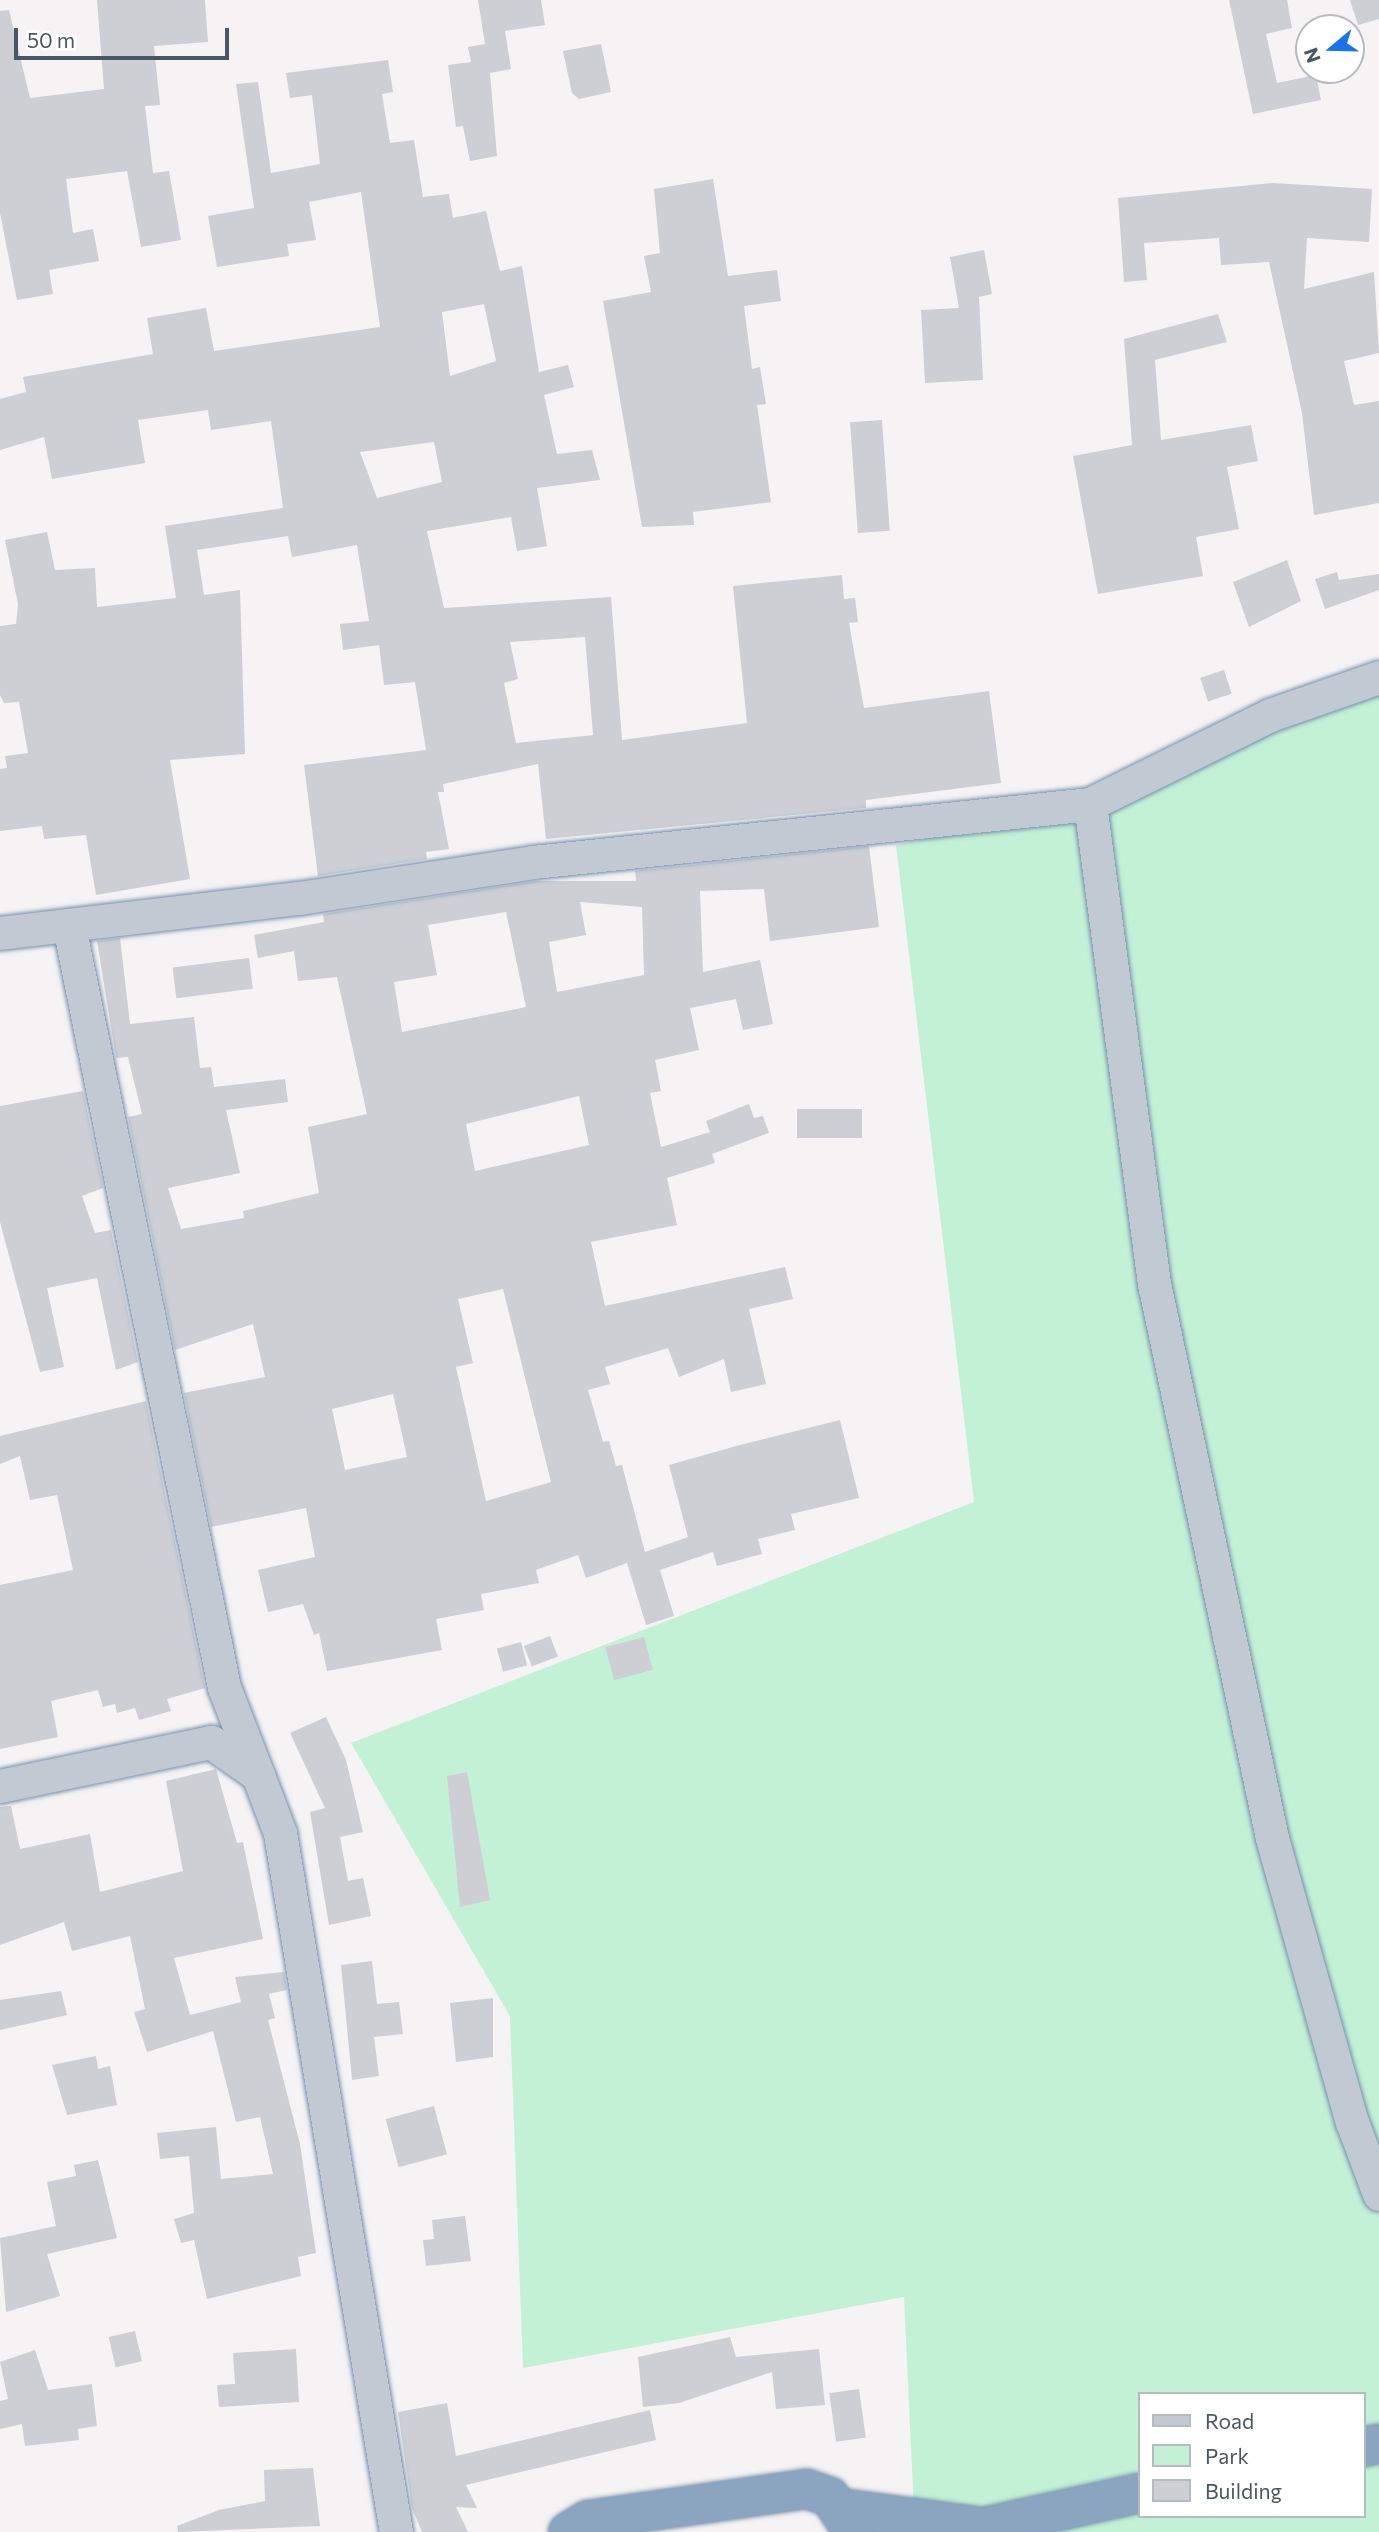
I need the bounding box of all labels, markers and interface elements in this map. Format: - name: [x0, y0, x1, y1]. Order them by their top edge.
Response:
- scale bar: [18, 14, 233, 58]
- north arrow: [1295, 14, 1365, 84]
- text: 50 m: [27, 27, 75, 52]
- text: N: [1298, 45, 1325, 66]
- legend: [1138, 2392, 1365, 2518]
- text: Road: [1205, 2408, 1254, 2433]
- text: Park: [1205, 2443, 1249, 2468]
- text: Building: [1205, 2478, 1282, 2503]

